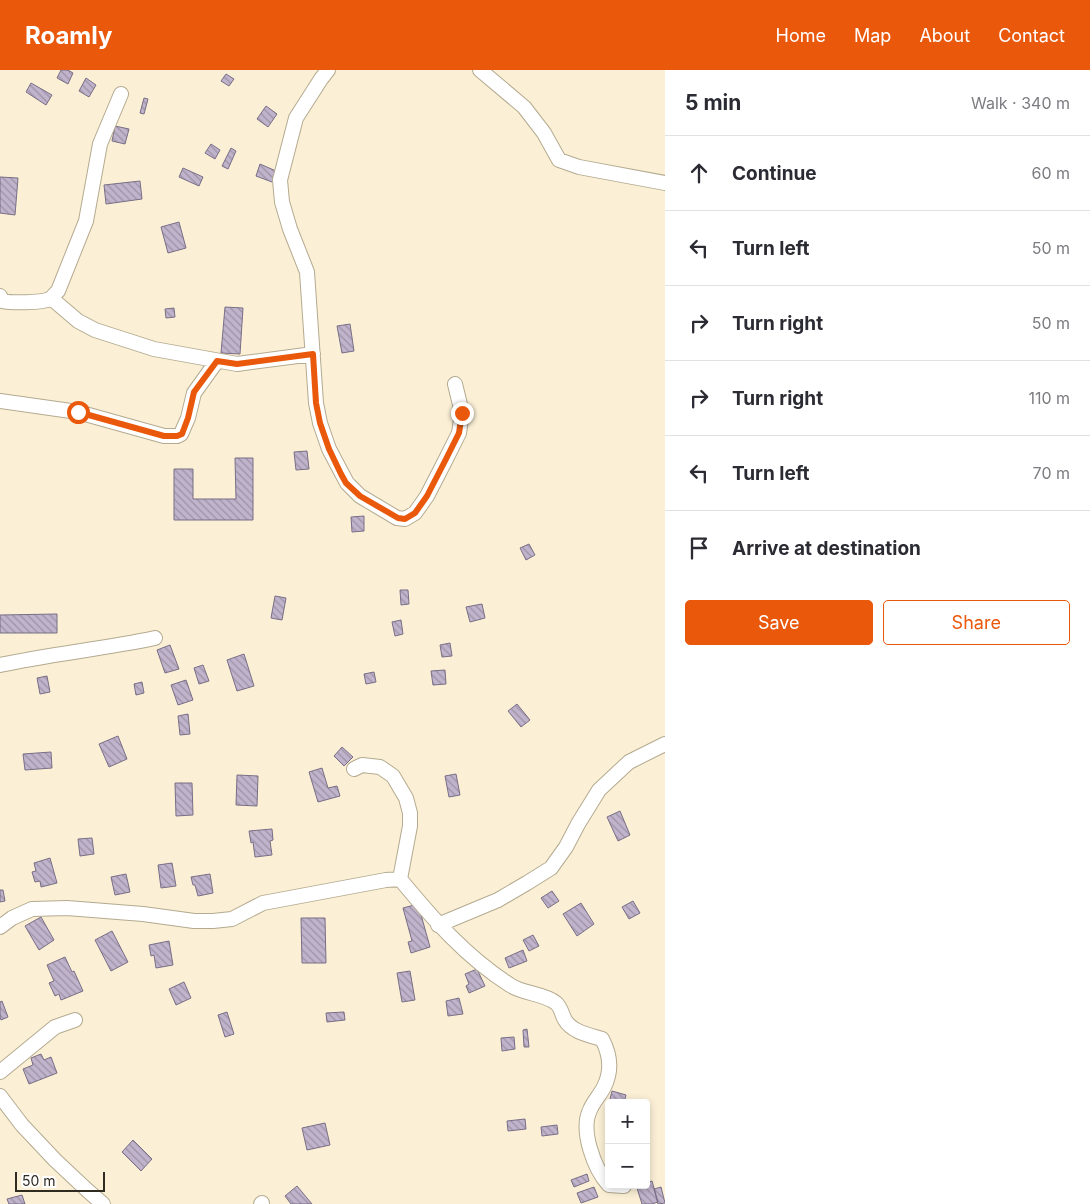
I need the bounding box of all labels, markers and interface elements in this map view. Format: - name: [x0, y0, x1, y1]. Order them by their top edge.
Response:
- text: Roamly: [25, 21, 112, 50]
- text: Home: [776, 25, 826, 46]
- text: Map: [854, 25, 891, 46]
- text: About: [919, 25, 970, 46]
- text: Contact: [998, 25, 1065, 46]
- text: 5 min: [685, 90, 741, 115]
- text: Walk · 340 m: [971, 93, 1070, 113]
- icon: ahead: [685, 159, 713, 187]
- text: Continue: [732, 162, 817, 185]
- text: 60 m: [1031, 163, 1070, 183]
- icon: left: [685, 234, 713, 262]
- text: Turn left: [732, 237, 810, 260]
- text: 50 m: [1032, 238, 1070, 258]
- icon: right: [685, 309, 713, 337]
- text: Turn right: [732, 312, 823, 335]
- text: 50 m: [1032, 313, 1070, 333]
- icon: right: [685, 384, 713, 412]
- text: Turn right: [732, 387, 823, 410]
- text: 110 m: [1028, 388, 1070, 408]
- route start: [67, 401, 90, 424]
- route end: [451, 402, 474, 425]
- icon: left: [685, 459, 713, 487]
- text: Turn left: [732, 462, 810, 485]
- text: 70 m: [1033, 463, 1070, 483]
- icon: arrive: [685, 534, 713, 562]
- text: Arrive at destination: [732, 537, 921, 560]
- button: Save: [685, 600, 873, 645]
- button: Share: [883, 600, 1070, 645]
- map controls: [605, 1099, 650, 1189]
- button: +: [605, 1099, 650, 1144]
- button: −: [605, 1144, 650, 1189]
- scale bar: [15, 1169, 105, 1192]
- text: 50 m: [22, 1172, 56, 1189]

